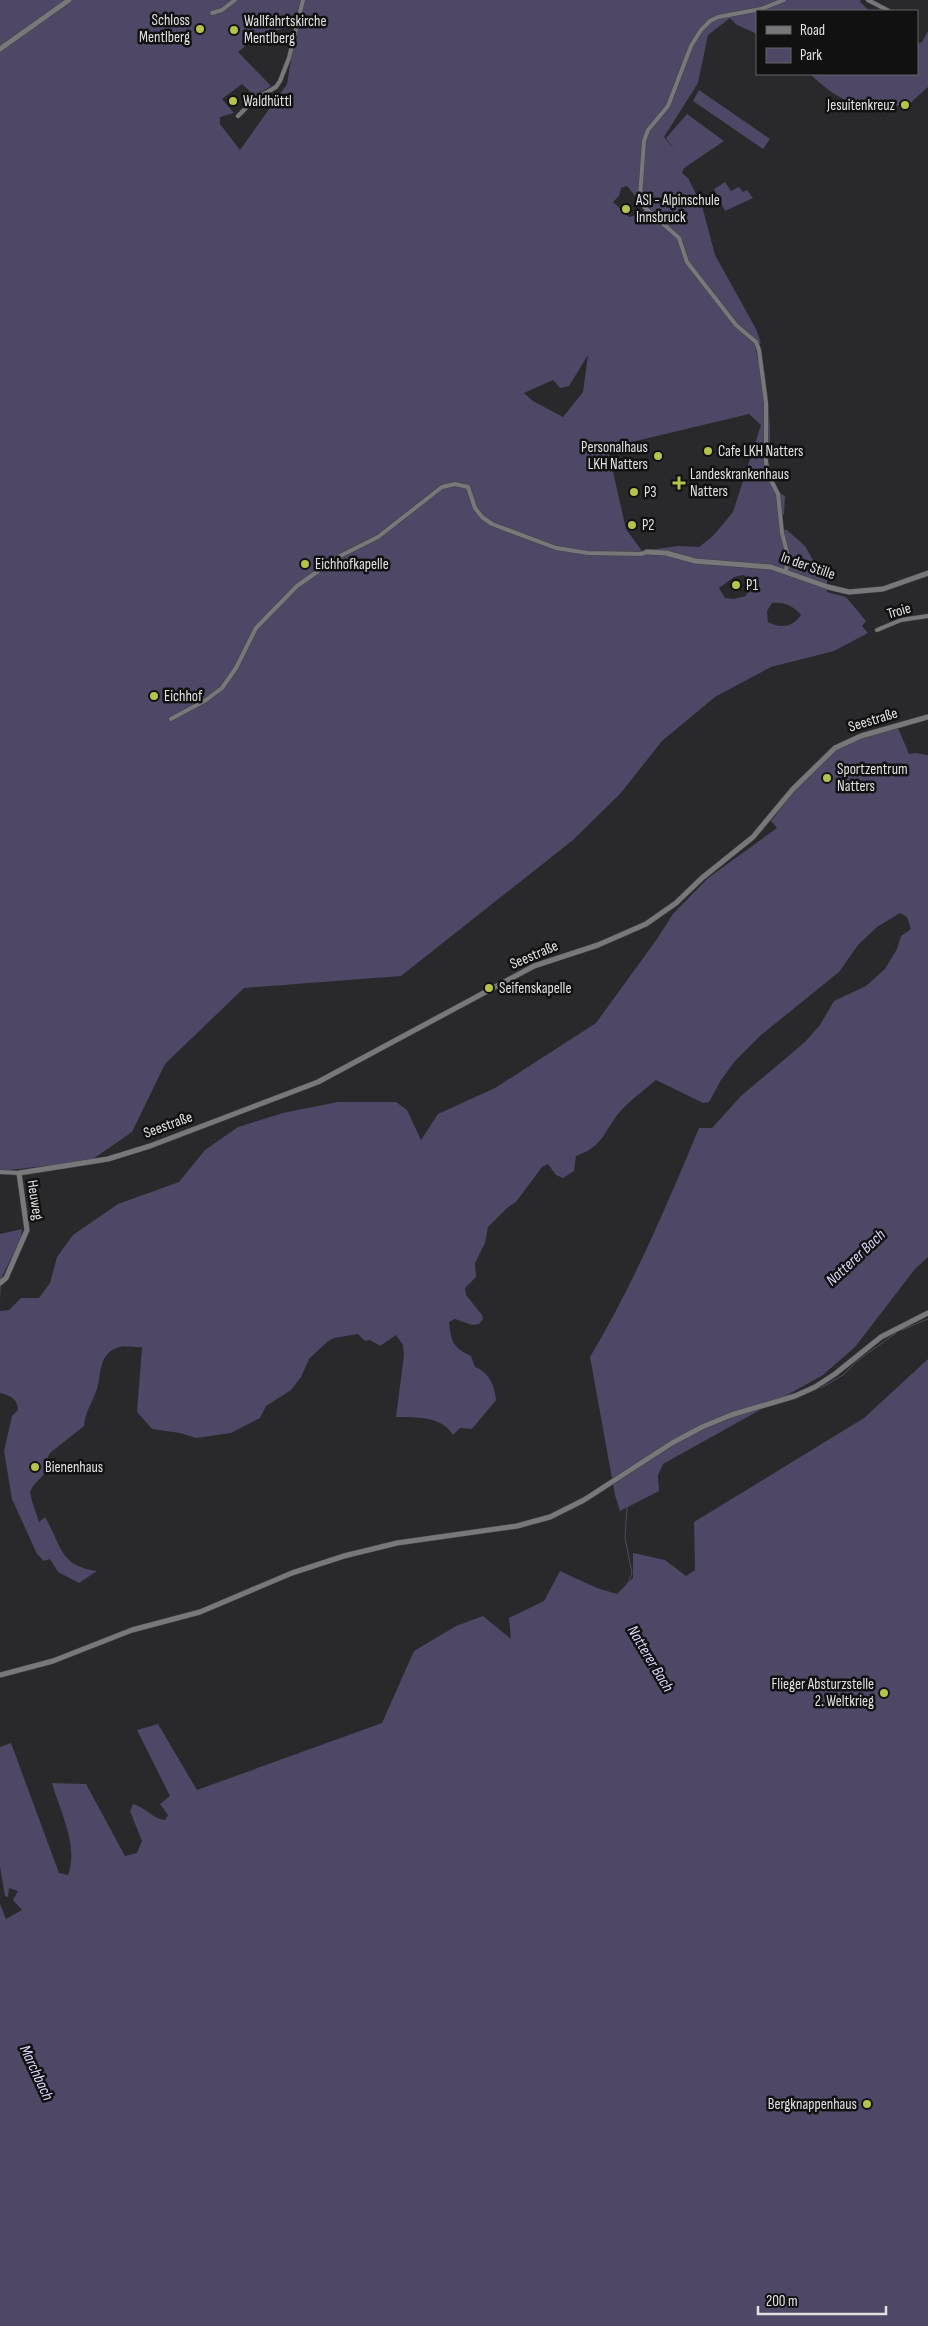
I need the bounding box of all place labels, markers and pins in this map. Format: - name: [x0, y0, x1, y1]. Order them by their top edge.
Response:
- place label: Schloss Mentlberg: [139, 11, 190, 47]
- place label: Wallfahrtskirche Mentlberg: [244, 12, 326, 48]
- marker: Schloss Mentlberg: [194, 23, 206, 35]
- marker: Wallfahrtskirche Mentlberg: [228, 24, 240, 36]
- place label: Waldhüttl: [243, 92, 292, 111]
- marker: Waldhüttl: [227, 95, 239, 107]
- place label: Jesuitenkreuz: [826, 96, 896, 115]
- marker: Jesuitenkreuz: [899, 99, 911, 111]
- place label: ASI - Alpinschule Innsbruck: [635, 191, 720, 227]
- marker: ASI - Alpinschule Innsbruck: [620, 203, 632, 215]
- place label: Personalhaus LKH Natters: [581, 438, 648, 474]
- place label: Cafe LKH Natters: [718, 442, 803, 461]
- marker: Cafe LKH Natters: [702, 445, 714, 457]
- marker: Personalhaus LKH Natters: [652, 450, 664, 462]
- place label: Landeskrankenhaus Natters: [690, 465, 789, 501]
- marker: Landeskrankenhaus Natters: [672, 476, 686, 490]
- place label: P3: [644, 483, 657, 502]
- marker: P3: [628, 486, 640, 498]
- place label: P2: [642, 516, 654, 535]
- marker: P2: [626, 519, 638, 531]
- place label: Eichhofkapelle: [315, 555, 389, 574]
- marker: Eichhofkapelle: [299, 558, 311, 570]
- place label: P1: [746, 576, 759, 595]
- marker: P1: [730, 579, 742, 591]
- place label: Eichhof: [164, 687, 203, 706]
- marker: Eichhof: [148, 690, 160, 702]
- place label: Sportzentrum Natters: [837, 760, 908, 796]
- marker: Sportzentrum Natters: [821, 772, 833, 784]
- place label: Seifenskapelle: [499, 979, 571, 998]
- marker: Seifenskapelle: [483, 982, 495, 994]
- place label: Bienenhaus: [45, 1458, 103, 1477]
- marker: Bienenhaus: [29, 1461, 41, 1473]
- place label: Flieger Absturzstelle 2. Weltkrieg: [771, 1675, 874, 1711]
- marker: Flieger Absturzstelle 2. Weltkrieg: [878, 1687, 890, 1699]
- place label: Bergknappenhaus: [768, 2095, 857, 2114]
- marker: Bergknappenhaus: [861, 2098, 873, 2110]

